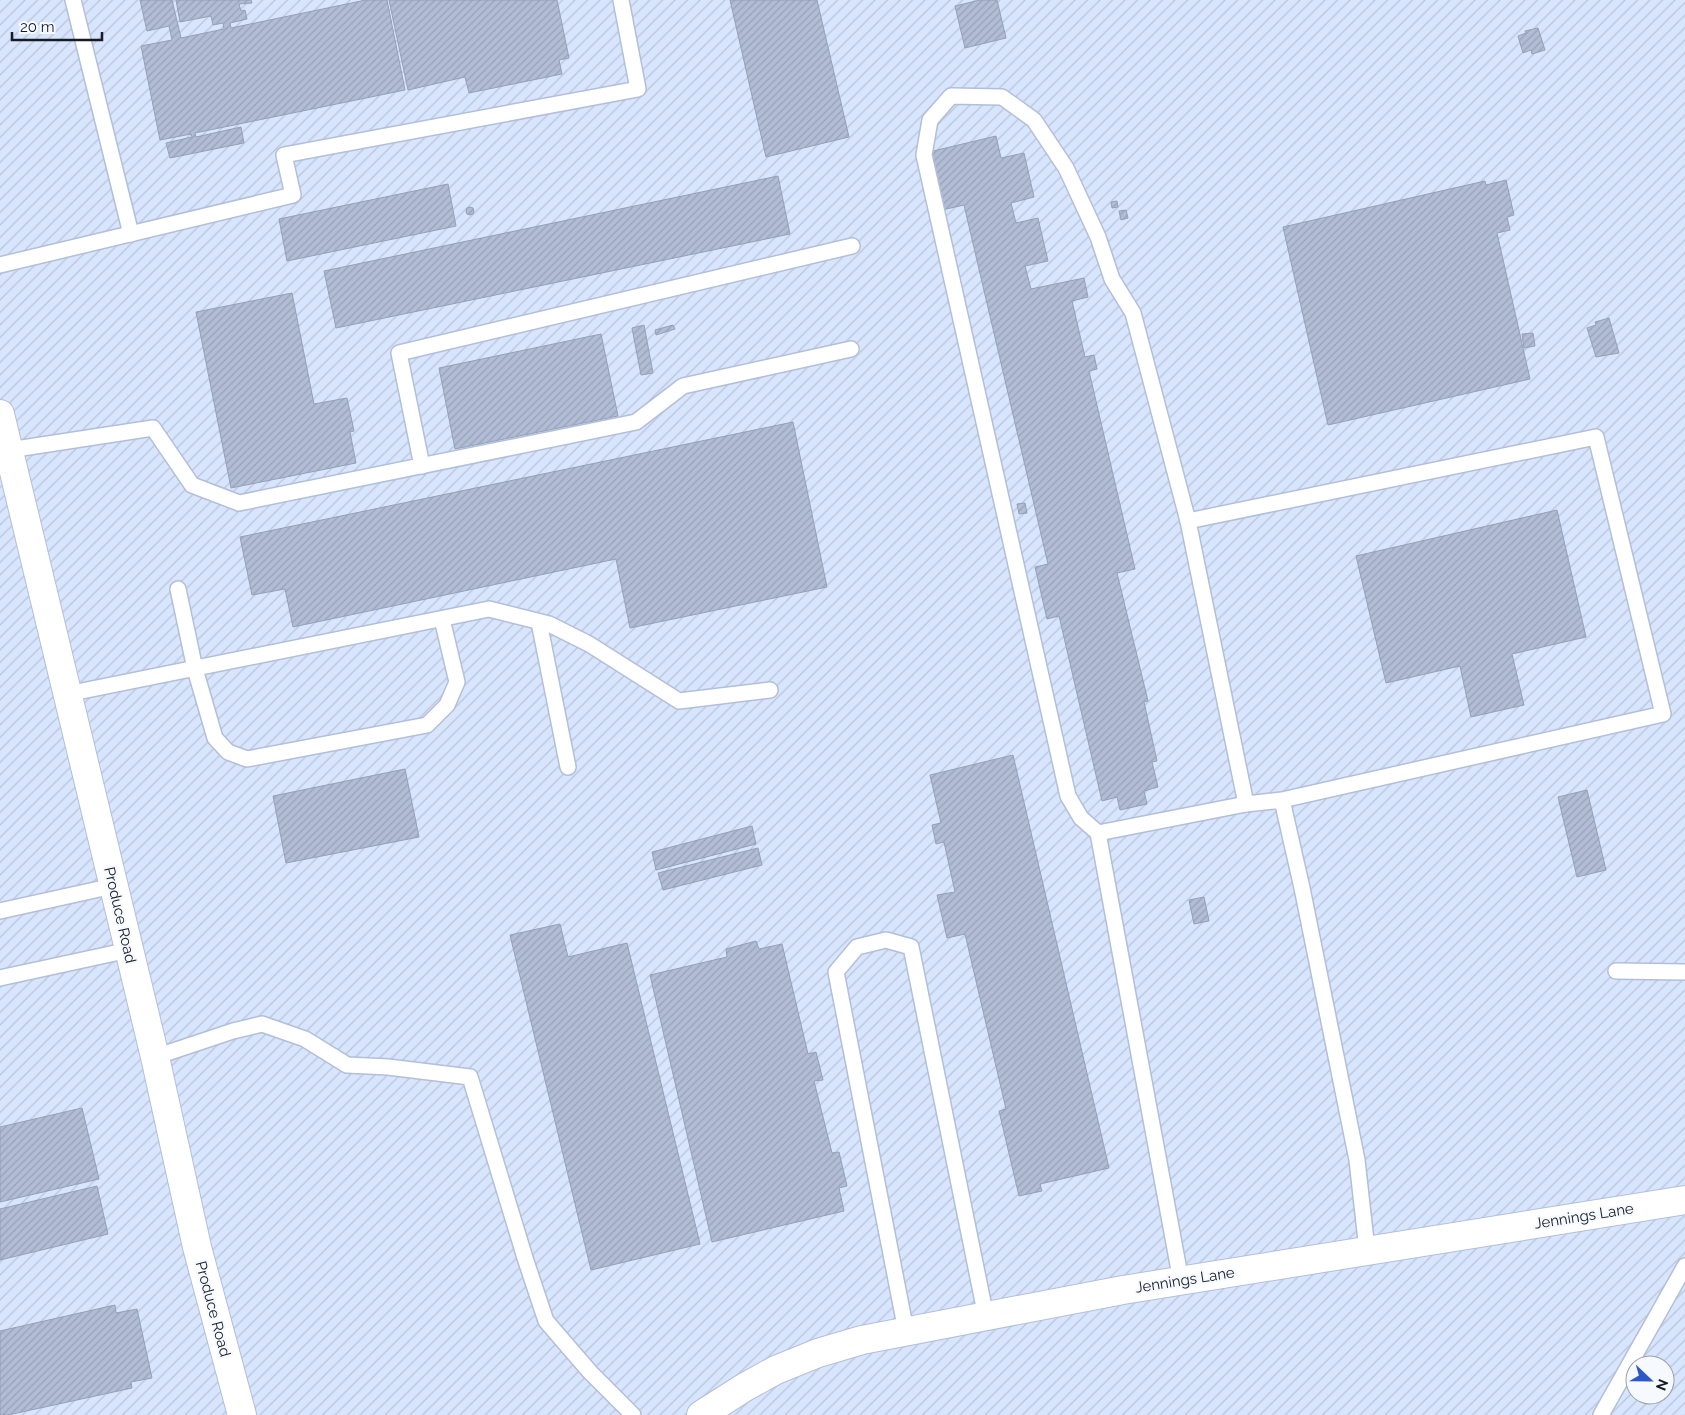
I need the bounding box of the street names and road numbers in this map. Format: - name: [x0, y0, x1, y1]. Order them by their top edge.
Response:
- street label: Produce Road: [100, 865, 140, 965]
- street label: Jennings Lane: [1533, 1199, 1635, 1233]
- street label: Produce Road: [192, 1259, 234, 1359]
- street label: Jennings Lane: [1134, 1263, 1236, 1297]

